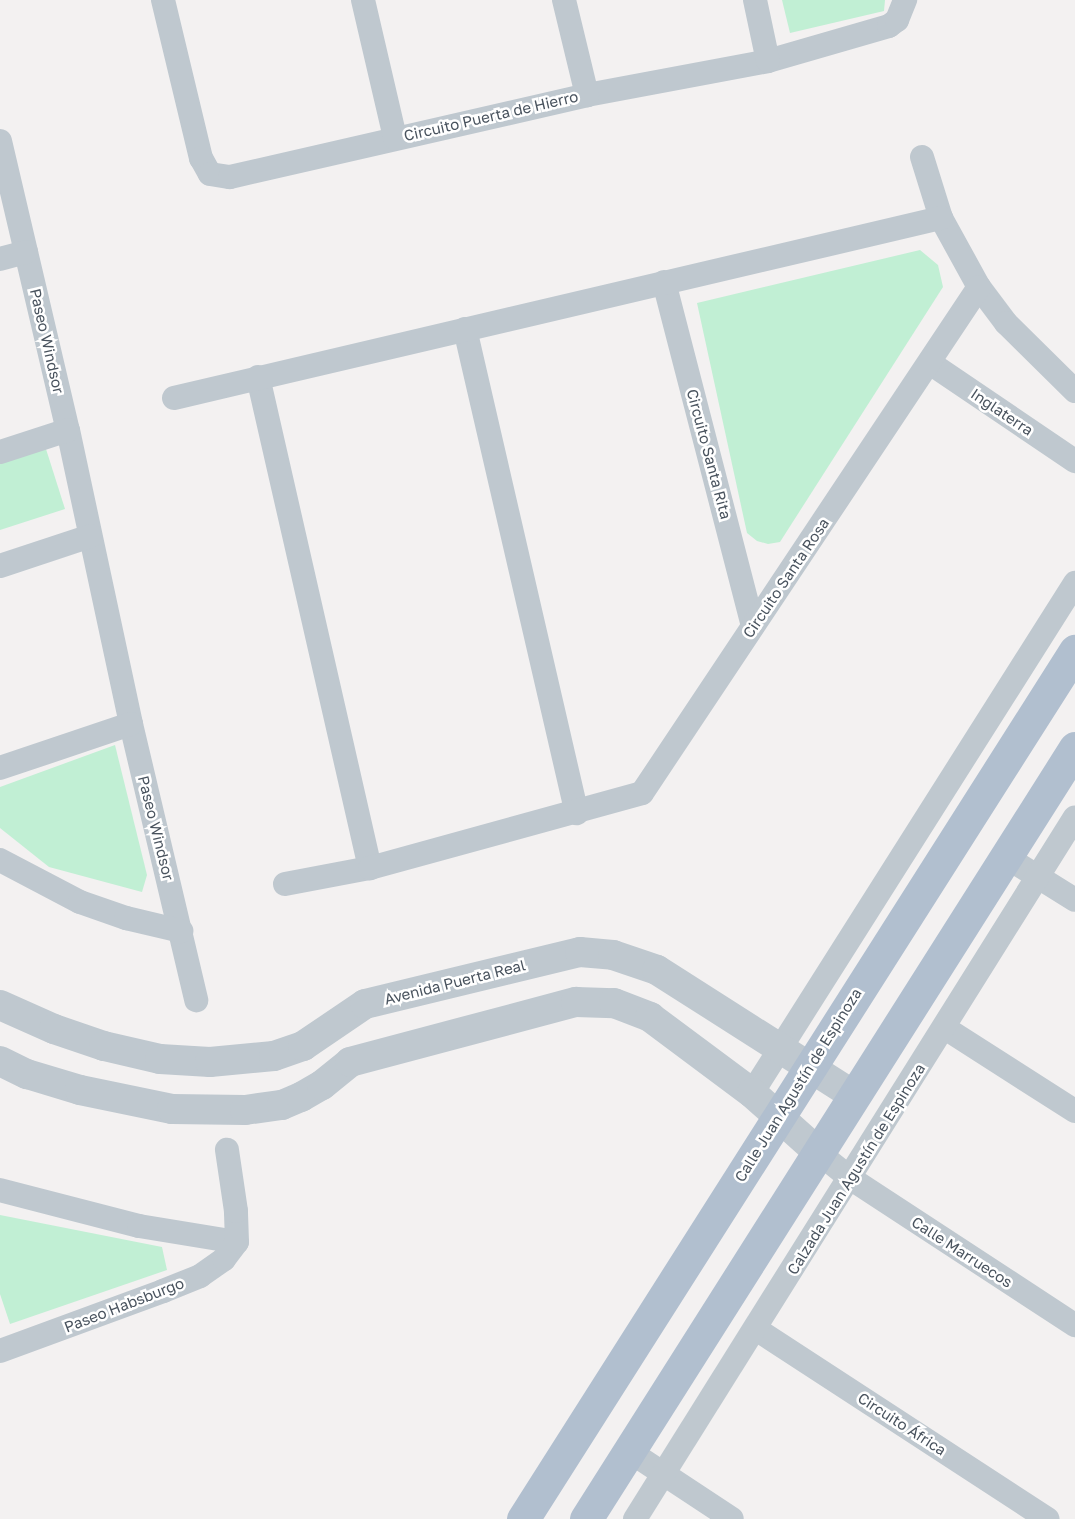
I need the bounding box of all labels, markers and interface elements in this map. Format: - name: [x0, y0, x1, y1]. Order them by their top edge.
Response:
- street label: Circuito Puerta de Hierro: [402, 87, 580, 145]
- street label: Paseo Windsor: [26, 287, 68, 395]
- street label: Inglaterra: [968, 385, 1036, 439]
- street label: Circuito Santa Rita: [683, 387, 735, 521]
- street label: Circuito Santa Rosa: [739, 515, 833, 641]
- street label: Paseo Windsor: [134, 774, 178, 882]
- street label: Avenida Puerta Real: [383, 956, 527, 1008]
- street label: Calle Juan Agustín de Espinoza: [731, 985, 865, 1185]
- street label: Calzada Juan Agustín de Espinoza: [783, 1060, 929, 1278]
- street label: Calle Marruecos: [908, 1213, 1016, 1291]
- street label: Paseo Habsburgo: [62, 1274, 186, 1336]
- street label: Circuito África: [854, 1389, 950, 1459]

